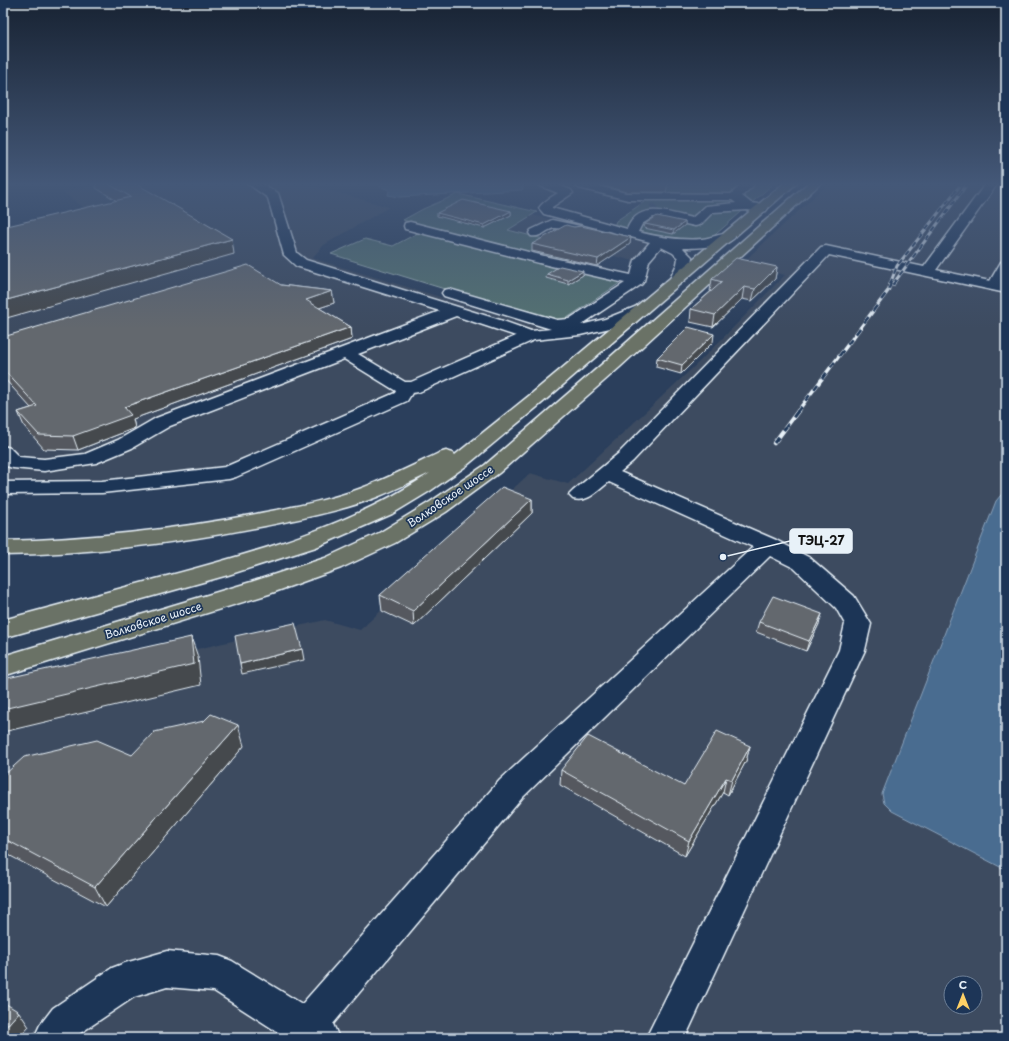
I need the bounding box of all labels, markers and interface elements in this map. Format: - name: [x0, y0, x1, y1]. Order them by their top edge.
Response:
- street label: Волковское шоссе: [404, 461, 497, 531]
- callout: ТЭЦ-27: [790, 529, 852, 553]
- text: ТЭЦ-27: [798, 531, 844, 549]
- street label: Волковское шоссе: [102, 597, 204, 643]
- north arrow: [943, 975, 983, 1015]
- text: С: [959, 976, 967, 993]

